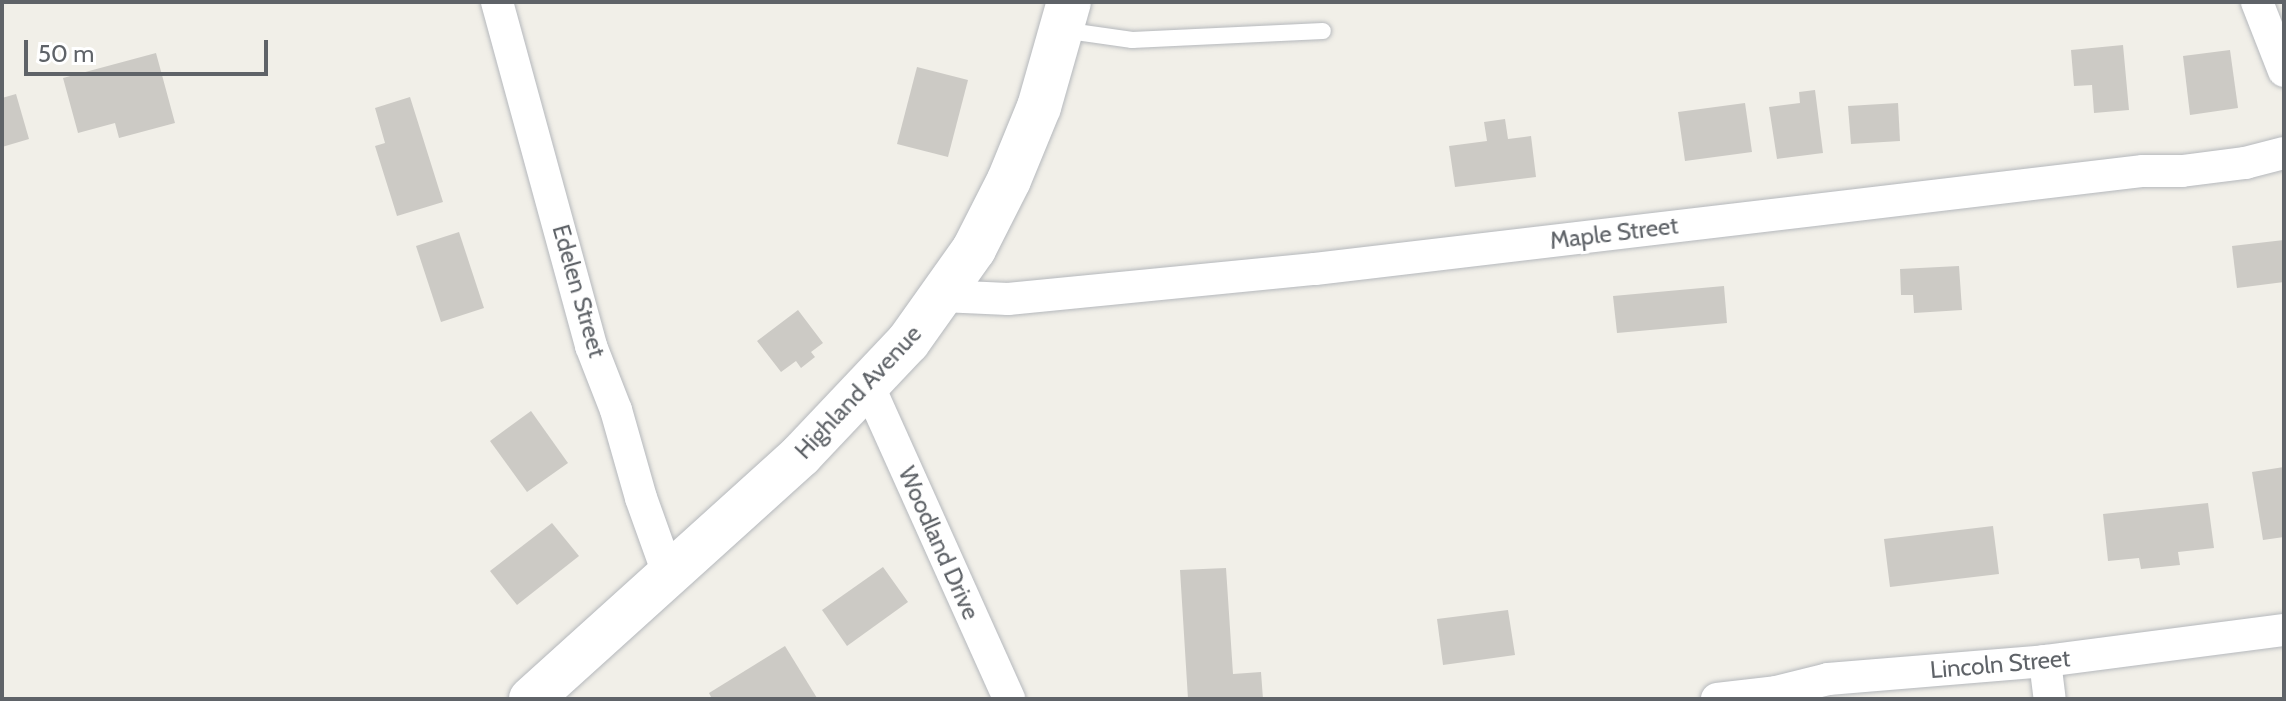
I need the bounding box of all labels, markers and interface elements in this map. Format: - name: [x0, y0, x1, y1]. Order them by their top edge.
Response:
- scale bar: [28, 24, 272, 74]
- text: 50 m: [38, 39, 94, 68]
- street label: Maple Street: [1548, 211, 1680, 255]
- street label: Edelen Street: [546, 221, 612, 361]
- street label: Highland Avenue: [789, 319, 927, 465]
- street label: Woodland Drive: [892, 462, 986, 624]
- street label: Lincoln Street: [1929, 644, 2071, 684]

